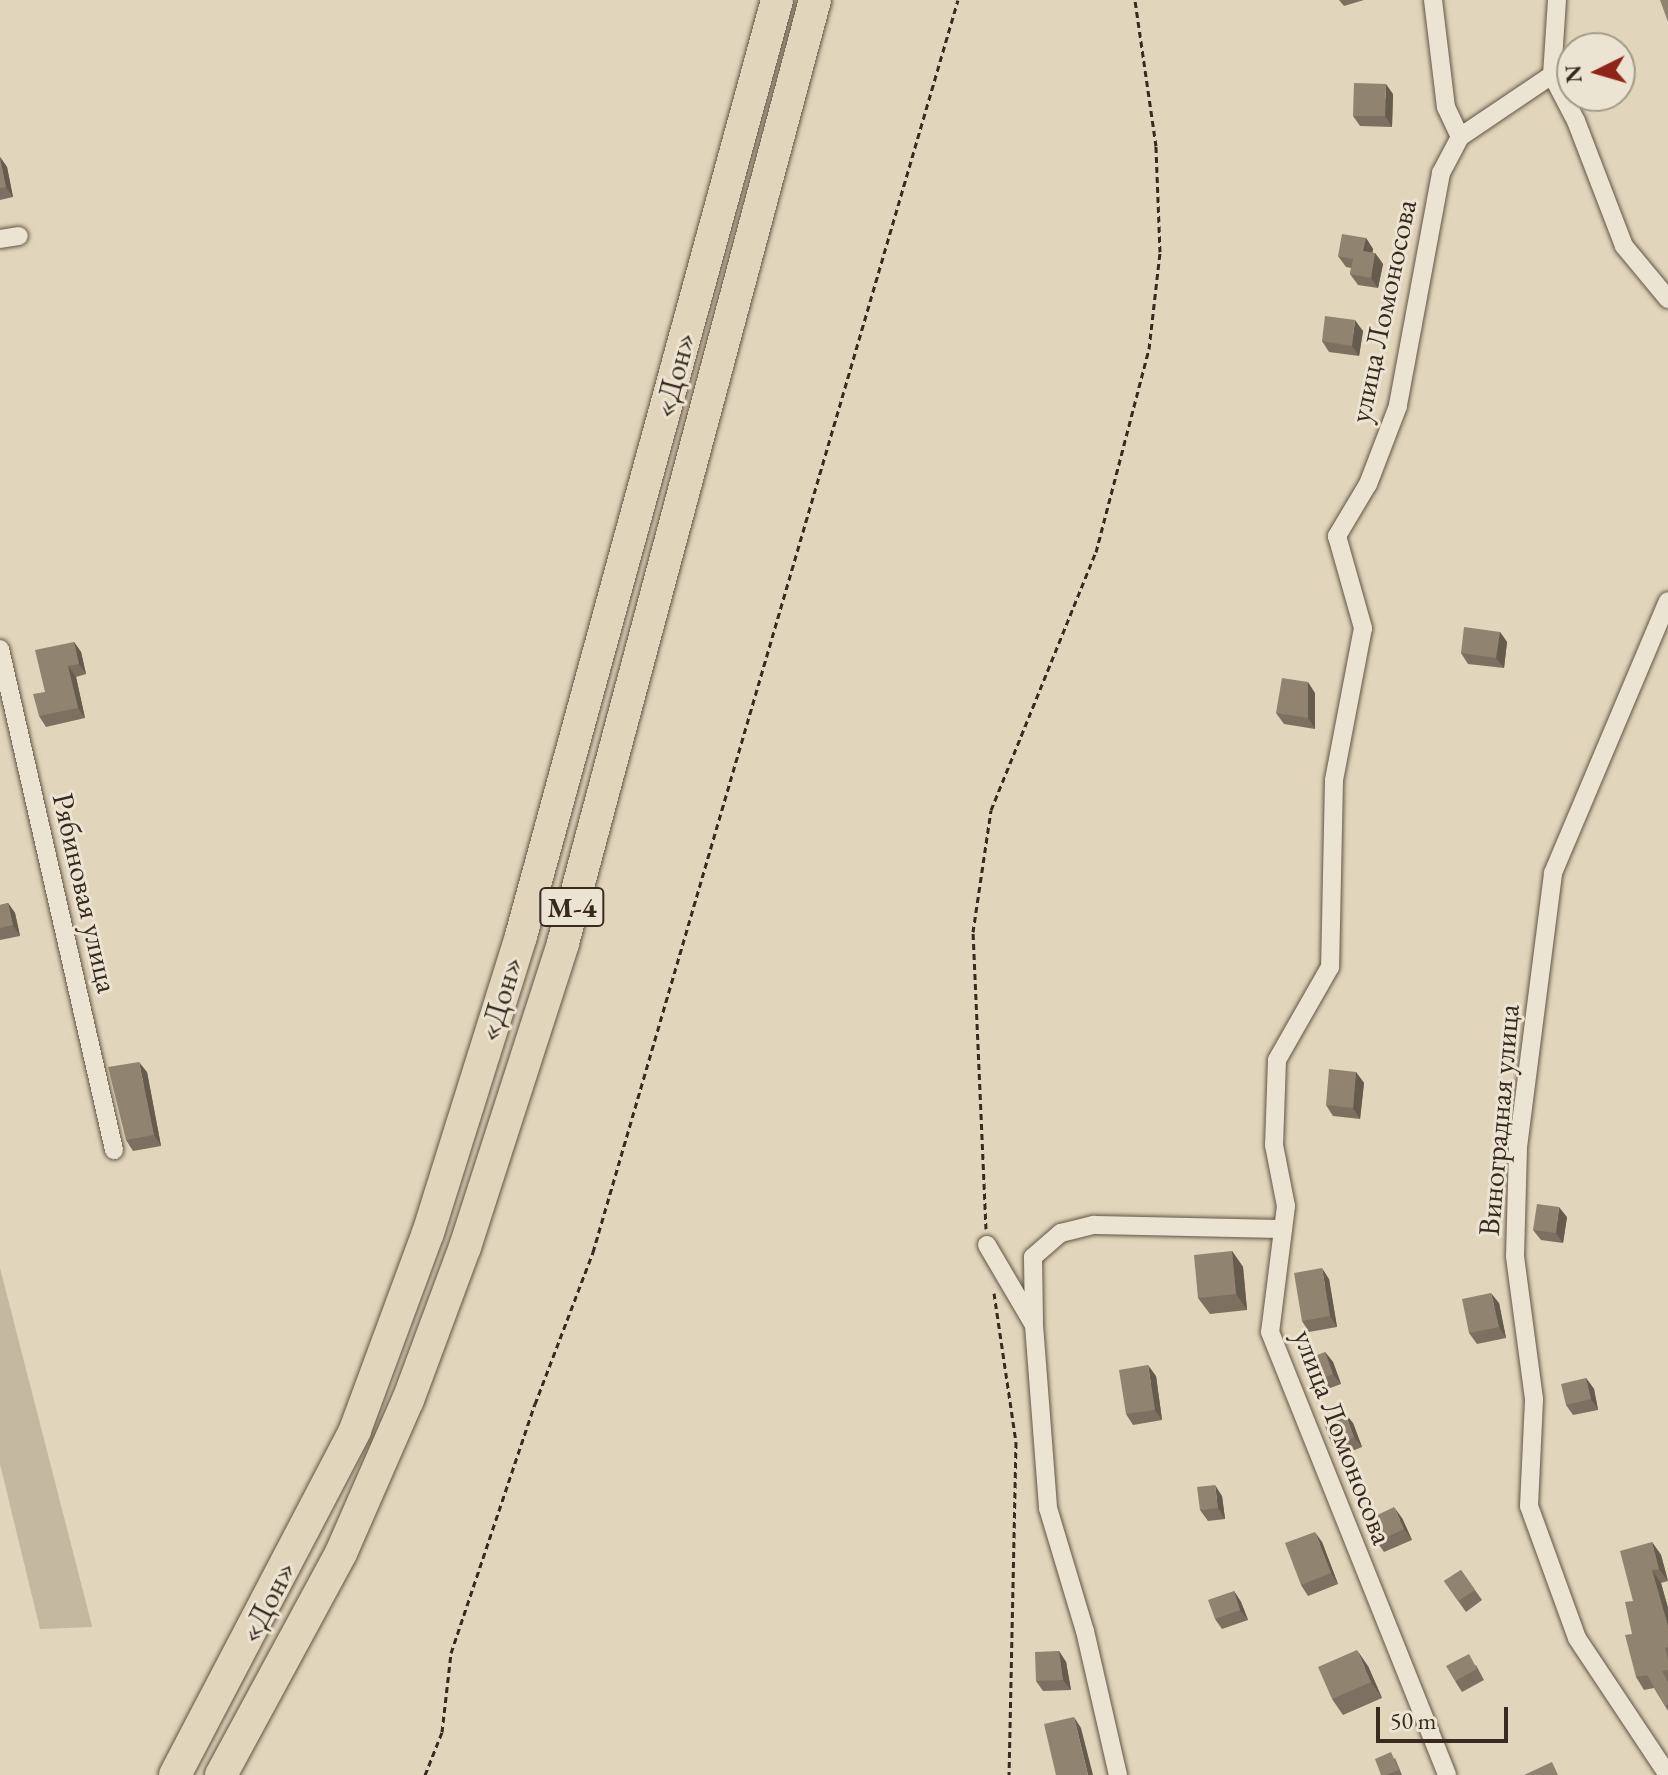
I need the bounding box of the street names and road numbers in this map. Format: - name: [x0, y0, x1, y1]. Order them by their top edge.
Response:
- street label: улица Ломоносова: [1342, 196, 1424, 426]
- street label: «Дон»: [646, 328, 704, 422]
- street label: Рябиновая улица: [45, 790, 125, 996]
- road number: М-4: [538, 883, 606, 931]
- street label: «Дон»: [471, 952, 531, 1046]
- street label: Виноградная улица: [1471, 1003, 1527, 1237]
- street label: улица Ломоносова: [1285, 1325, 1401, 1549]
- street label: «Дон»: [232, 1555, 304, 1649]

